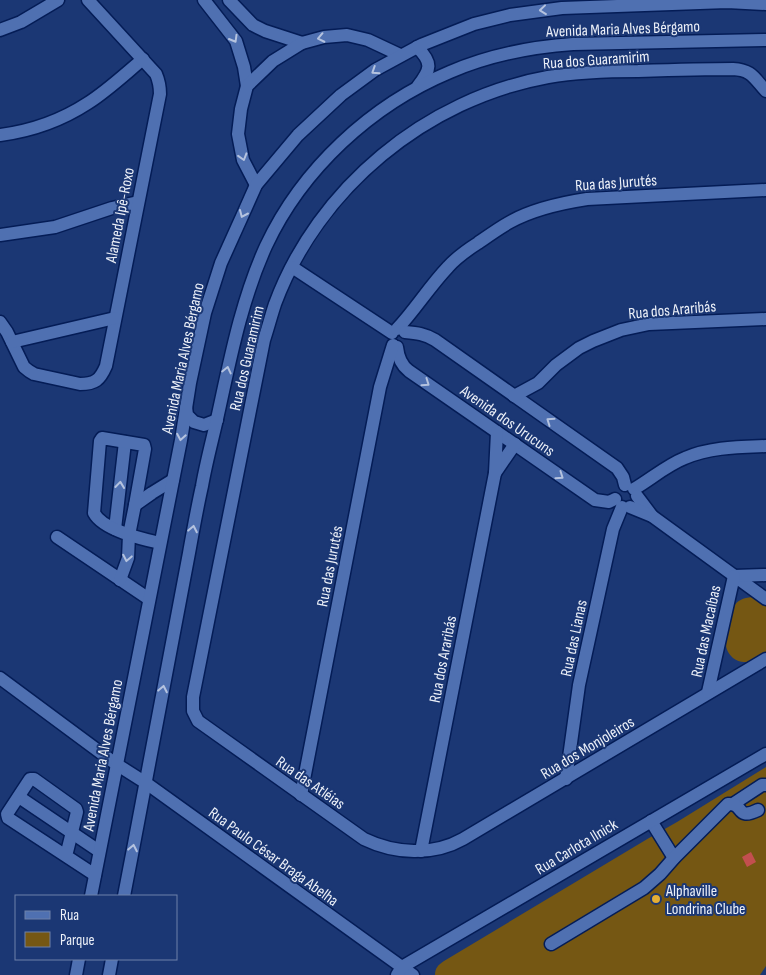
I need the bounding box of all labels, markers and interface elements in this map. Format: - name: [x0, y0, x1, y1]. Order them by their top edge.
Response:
- one-way arrow: [538, 4, 546, 15]
- street label: Avenida Maria Alves Bérgamo: [545, 17, 700, 42]
- one-way arrow: [316, 32, 325, 43]
- one-way arrow: [227, 33, 237, 42]
- street label: Rua dos Guaramirim: [542, 47, 650, 74]
- one-way arrow: [371, 65, 381, 74]
- one-way arrow: [238, 152, 248, 161]
- street label: Alameda Ipê-Roxo: [102, 166, 139, 265]
- street label: Rua das Jurutés: [574, 171, 658, 196]
- one-way arrow: [238, 209, 249, 218]
- street label: Avenida Maria Alves Bérgamo: [158, 281, 209, 437]
- street label: Rua dos Araribás: [627, 297, 717, 324]
- street label: Rua dos Guaramirim: [226, 304, 269, 413]
- one-way arrow: [221, 366, 232, 375]
- one-way arrow: [420, 377, 430, 386]
- street label: Avenida dos Urucuns: [455, 381, 558, 461]
- one-way arrow: [547, 418, 556, 426]
- one-way arrow: [176, 433, 186, 441]
- one-way arrow: [554, 470, 563, 479]
- one-way arrow: [114, 481, 125, 489]
- street label: Rua das Jurutés: [313, 524, 348, 608]
- one-way arrow: [188, 525, 198, 533]
- one-way arrow: [122, 554, 132, 563]
- street label: Rua das Macaíbas: [687, 583, 726, 679]
- street label: Rua das Lianas: [557, 598, 592, 678]
- street label: Rua dos Araribás: [426, 614, 461, 704]
- street label: Avenida Maria Alves Bérgamo: [79, 678, 127, 834]
- one-way arrow: [158, 684, 168, 693]
- street label: Rua dos Monjoleiros: [537, 713, 638, 784]
- street label: Rua das Atléias: [272, 753, 349, 814]
- street label: Rua Paulo César Braga Abelha: [204, 804, 342, 911]
- street label: Rua Carlota Ilnick: [532, 815, 621, 879]
- one-way arrow: [128, 844, 138, 853]
- place label: Alphaville Londrina Clube: [665, 882, 746, 919]
- marker: Alphaville Londrina Clube: [650, 893, 662, 905]
- legend: [15, 895, 178, 960]
- text: Rua: [60, 906, 79, 925]
- text: Parque: [60, 931, 95, 950]

